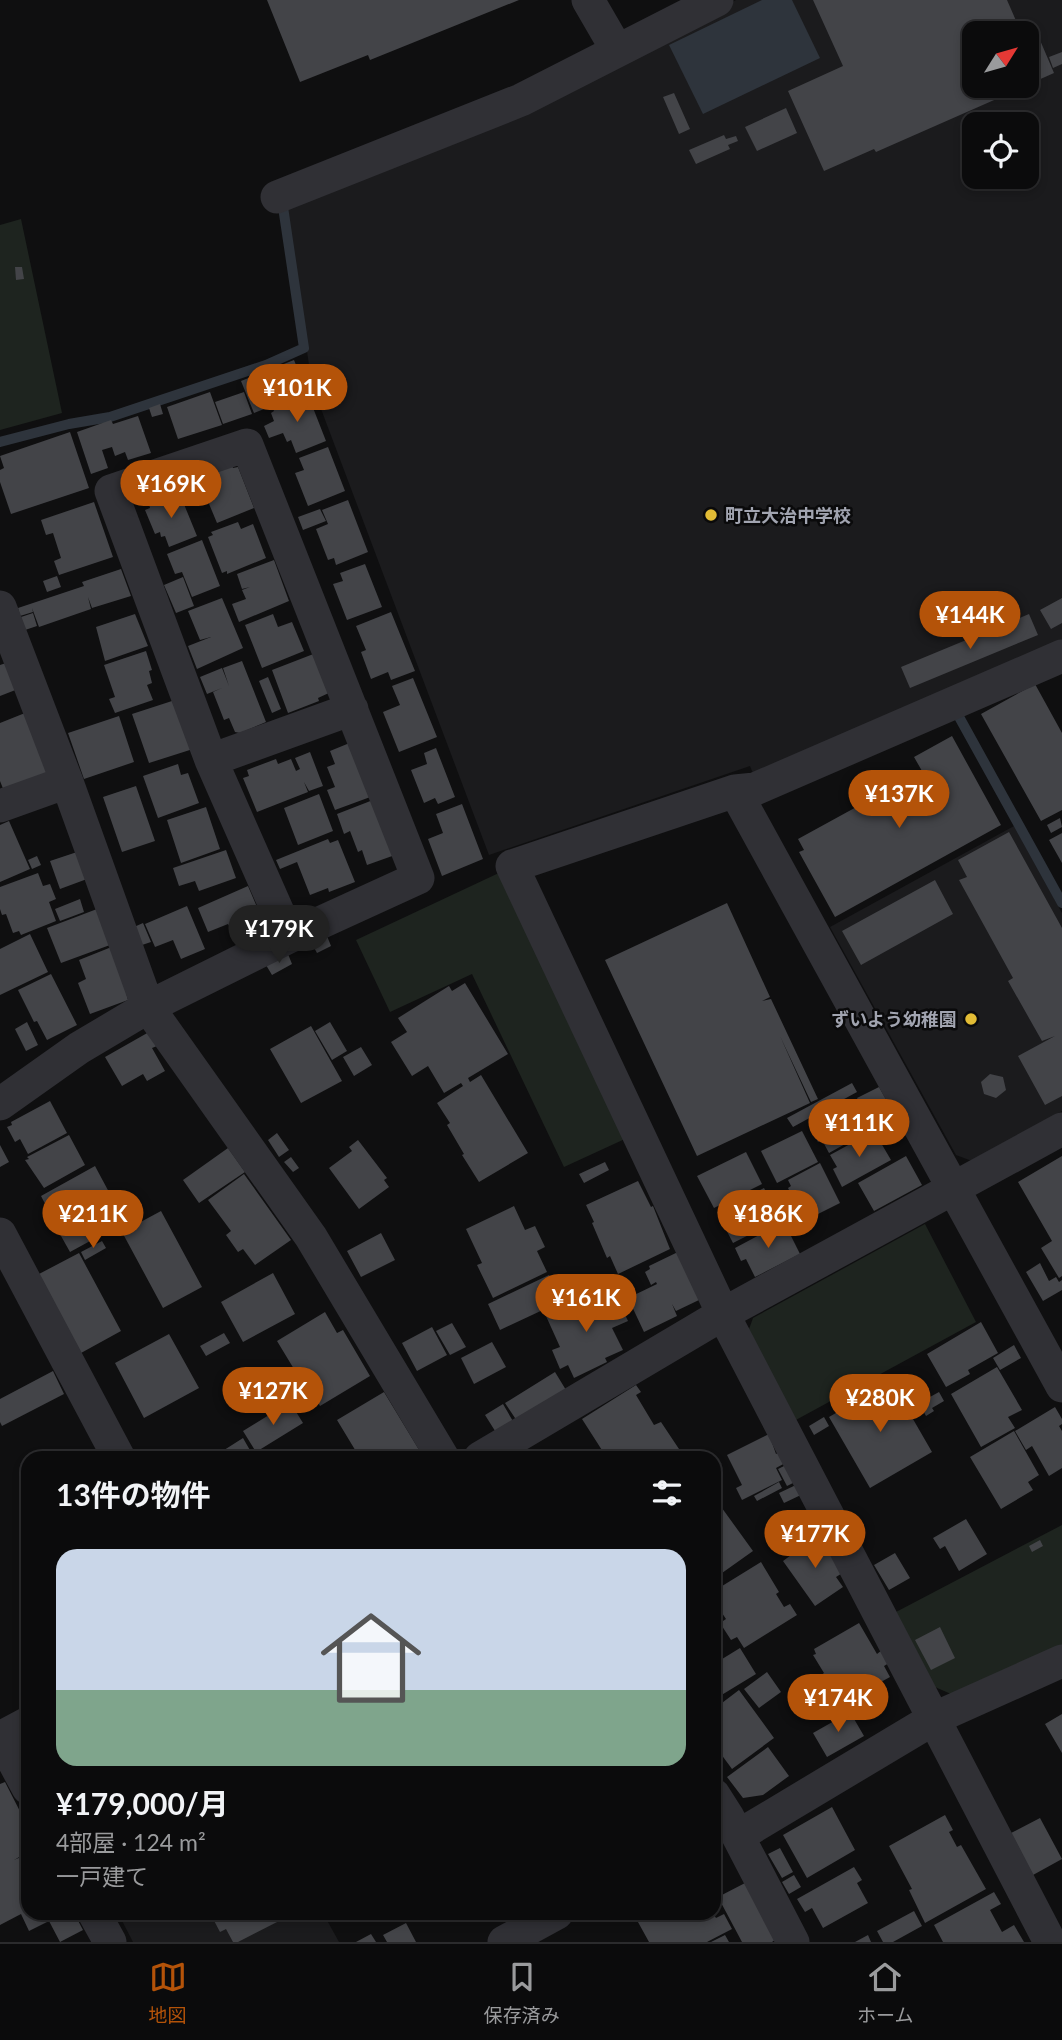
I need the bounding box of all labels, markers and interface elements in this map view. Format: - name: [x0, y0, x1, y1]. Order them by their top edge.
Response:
- north arrow: [962, 21, 1040, 98]
- map controls: [962, 21, 1039, 189]
- button: locate: [962, 112, 1039, 189]
- pin: ¥101K: [248, 364, 346, 424]
- text: ¥101K: [262, 373, 332, 401]
- pin: ¥169K: [122, 461, 220, 520]
- text: ¥169K: [136, 469, 206, 497]
- place label: 町立大治中学校: [725, 504, 851, 526]
- marker: 町立大治中学校: [703, 507, 719, 523]
- pin: ¥144K: [921, 592, 1019, 651]
- text: ¥144K: [935, 600, 1005, 628]
- pin: ¥137K: [850, 770, 948, 830]
- text: ¥137K: [864, 779, 934, 807]
- pin: ¥179K: [230, 906, 328, 965]
- text: ¥179K: [244, 914, 314, 942]
- place label: ずいよう幼稚園: [831, 1008, 957, 1030]
- marker: ずいよう幼稚園: [963, 1011, 979, 1027]
- pin: ¥111K: [810, 1100, 908, 1159]
- text: ¥111K: [824, 1108, 894, 1136]
- pin: ¥211K: [44, 1190, 142, 1250]
- pin: ¥186K: [719, 1190, 817, 1250]
- text: ¥211K: [58, 1199, 128, 1227]
- text: ¥186K: [733, 1199, 803, 1227]
- pin: ¥161K: [537, 1274, 635, 1334]
- text: ¥161K: [551, 1283, 621, 1311]
- pin: ¥127K: [224, 1368, 322, 1427]
- pin: ¥280K: [831, 1374, 929, 1434]
- text: ¥127K: [238, 1376, 308, 1404]
- text: ¥280K: [845, 1383, 915, 1411]
- icon: filters: [648, 1474, 686, 1512]
- text: 13件の物件: [56, 1476, 211, 1512]
- pin: ¥177K: [766, 1510, 864, 1570]
- text: ¥177K: [780, 1519, 850, 1547]
- icon: home: [308, 1595, 434, 1721]
- pin: ¥174K: [789, 1674, 887, 1734]
- text: ¥174K: [803, 1683, 873, 1711]
- text: ¥179,000/月: [56, 1785, 229, 1821]
- text: 4部屋 · 124 m²: [56, 1828, 206, 1856]
- text: 一戸建て: [56, 1862, 148, 1890]
- tab: 地図: [149, 1958, 187, 2027]
- tab: 保存済み: [484, 1958, 560, 2027]
- tab: ホーム: [857, 1958, 913, 2027]

